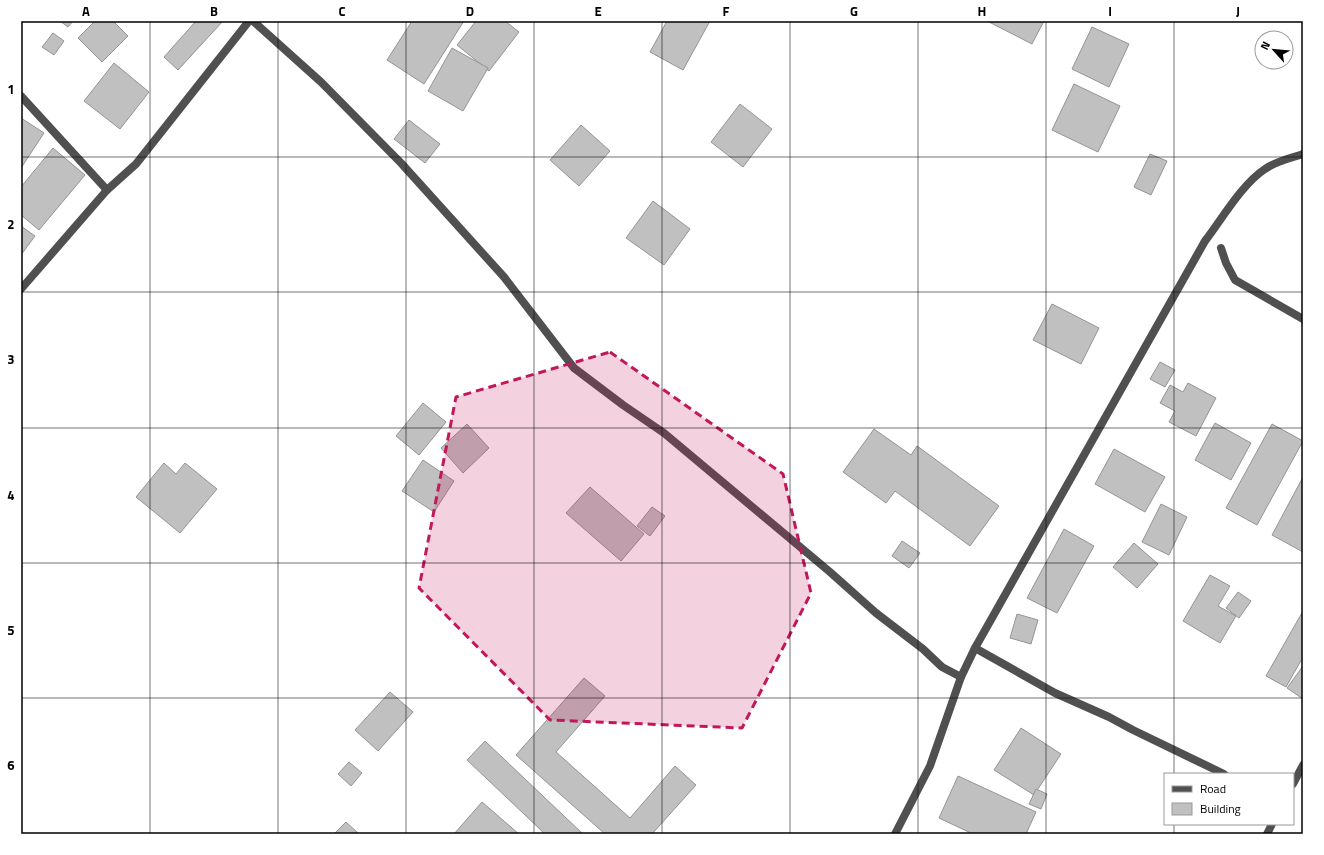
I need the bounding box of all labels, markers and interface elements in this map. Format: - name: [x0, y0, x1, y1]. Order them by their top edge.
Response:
- text: A: [82, 1, 90, 21]
- text: B: [210, 1, 218, 21]
- text: C: [338, 1, 346, 21]
- text: D: [466, 1, 474, 21]
- text: E: [594, 1, 602, 21]
- text: F: [723, 1, 730, 21]
- text: G: [850, 1, 858, 21]
- text: H: [978, 1, 986, 21]
- text: I: [1108, 1, 1112, 21]
- text: J: [1236, 1, 1240, 21]
- north arrow: [1254, 30, 1294, 70]
- text: N: [1256, 38, 1274, 52]
- text: 1: [7, 79, 15, 99]
- text: 2: [7, 214, 15, 234]
- text: 3: [7, 349, 15, 369]
- text: 4: [7, 485, 15, 505]
- text: 5: [7, 620, 15, 640]
- text: 6: [7, 755, 15, 775]
- legend: [1164, 773, 1294, 825]
- text: Road: [1200, 779, 1226, 798]
- text: Building: [1200, 799, 1241, 818]

